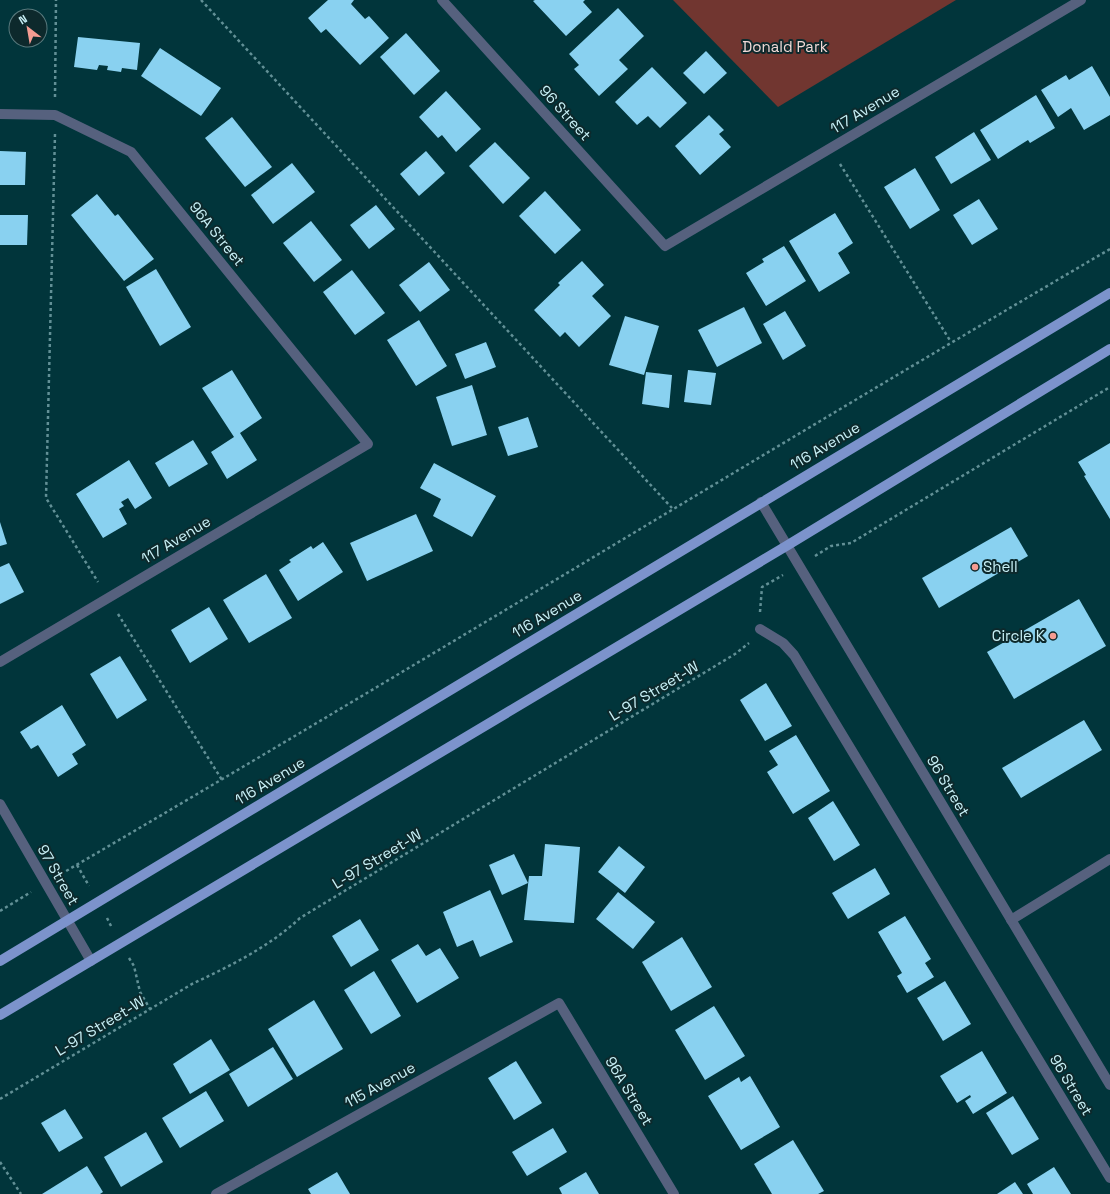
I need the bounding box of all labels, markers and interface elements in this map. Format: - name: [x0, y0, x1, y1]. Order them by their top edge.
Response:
- north arrow: [8, 8, 48, 48]
- text: N: [16, 12, 30, 27]
- park label: Donald Park: [742, 37, 828, 56]
- street label: 96 Street: [536, 81, 595, 144]
- street label: 117 Avenue: [827, 81, 903, 138]
- street label: 96A Street: [186, 198, 249, 270]
- street label: 116 Avenue: [786, 417, 863, 474]
- street label: 117 Avenue: [138, 511, 214, 568]
- place label: Shell: [983, 557, 1018, 576]
- marker: Shell: [970, 562, 980, 572]
- street label: 116 Avenue: [508, 585, 585, 642]
- place label: Circle K: [992, 626, 1045, 645]
- marker: Circle K: [1048, 631, 1058, 641]
- street label: L-97 Street-W: [606, 656, 702, 725]
- street label: 116 Avenue: [231, 752, 308, 809]
- street label: 96 Street: [923, 752, 974, 820]
- street label: L-97 Street-W: [329, 824, 425, 893]
- street label: 97 Street: [33, 841, 83, 909]
- street label: L-97 Street-W: [52, 991, 148, 1060]
- street label: 96 Street: [1046, 1051, 1097, 1119]
- street label: 96A Street: [601, 1053, 658, 1129]
- street label: 115 Avenue: [341, 1057, 419, 1112]

